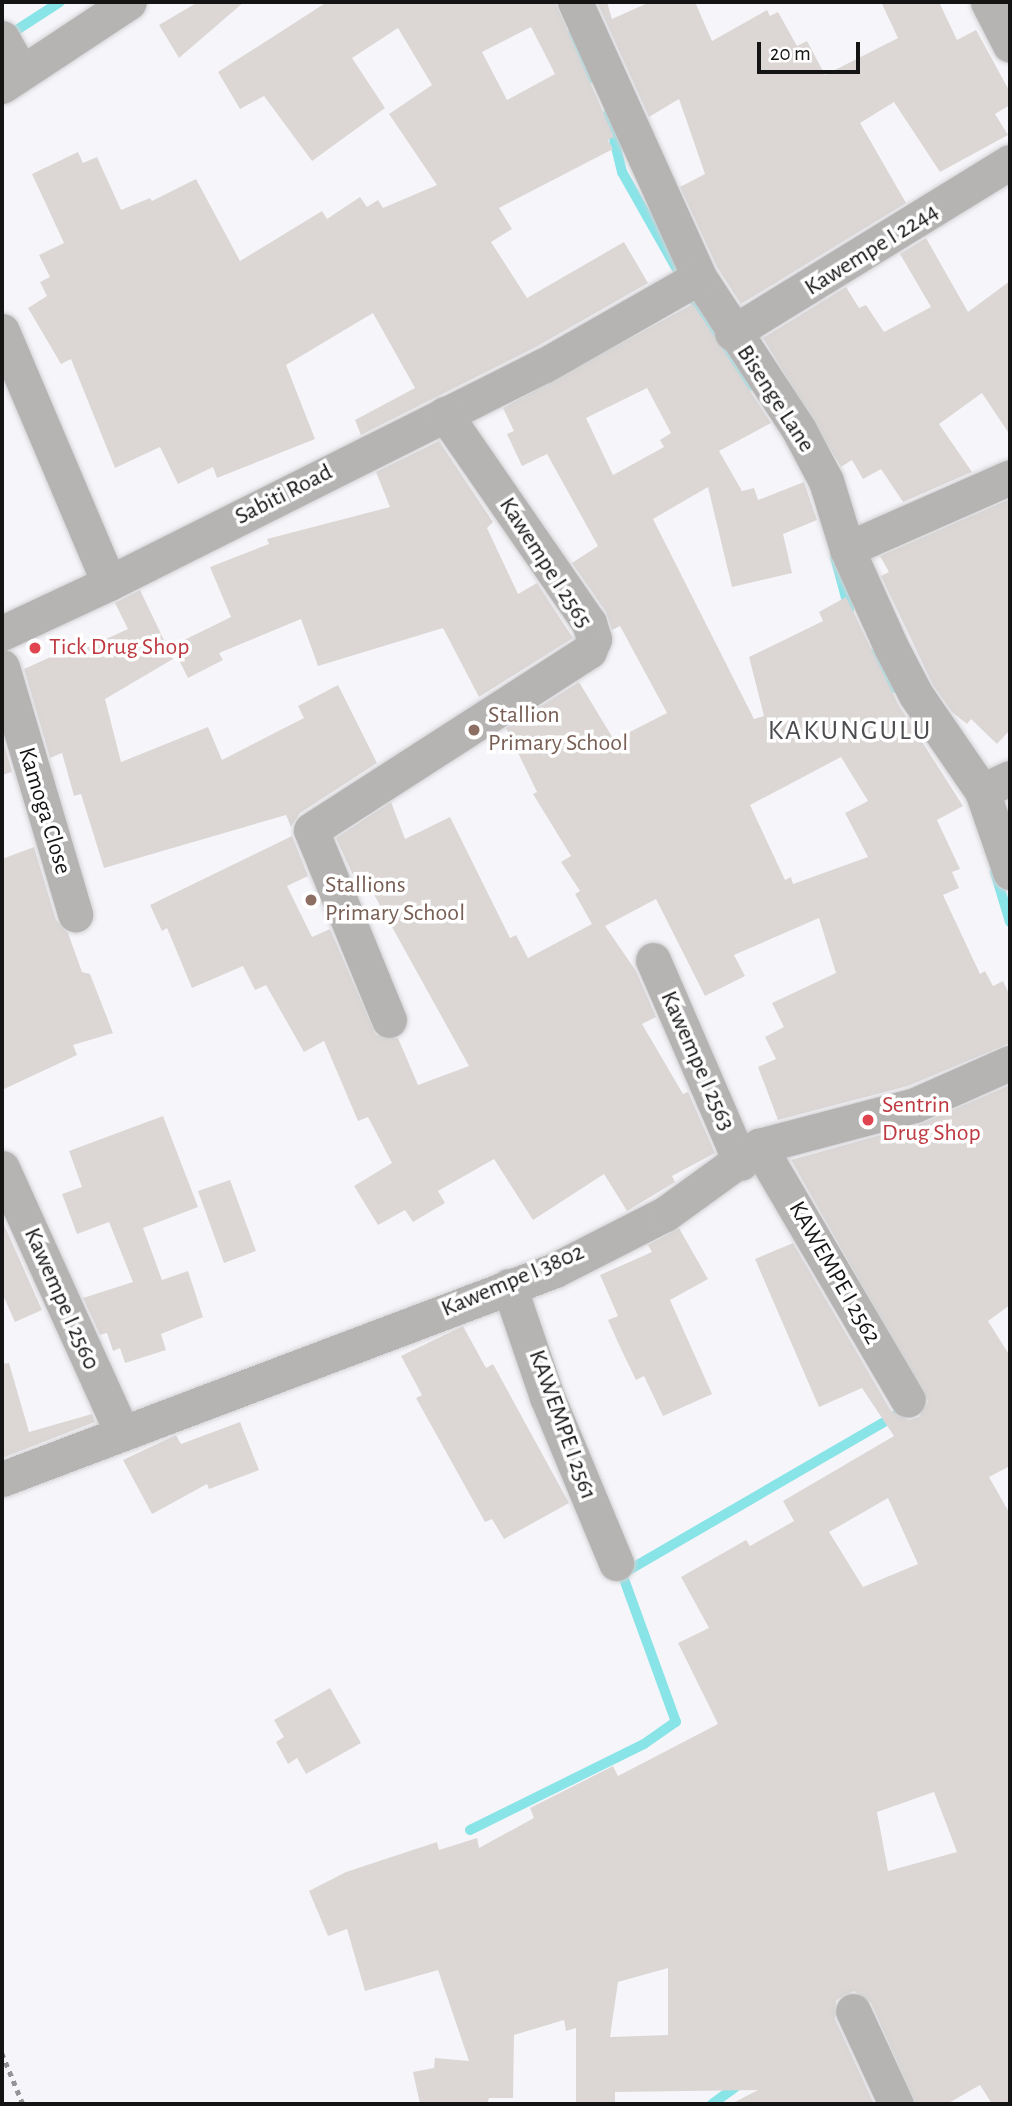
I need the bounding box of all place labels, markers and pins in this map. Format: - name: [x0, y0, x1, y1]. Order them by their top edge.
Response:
- place label: Tick Drug Shop: [49, 634, 189, 662]
- marker: Tick Drug Shop: [27, 640, 43, 656]
- place label: Stallion Primary School: [488, 702, 628, 758]
- marker: Stallion Primary School: [466, 722, 482, 738]
- place label: Stallions Primary School: [325, 872, 465, 928]
- marker: Stallions Primary School: [303, 892, 319, 908]
- place label: Sentrin Drug Shop: [882, 1092, 981, 1148]
- marker: Sentrin Drug Shop: [860, 1112, 876, 1128]

